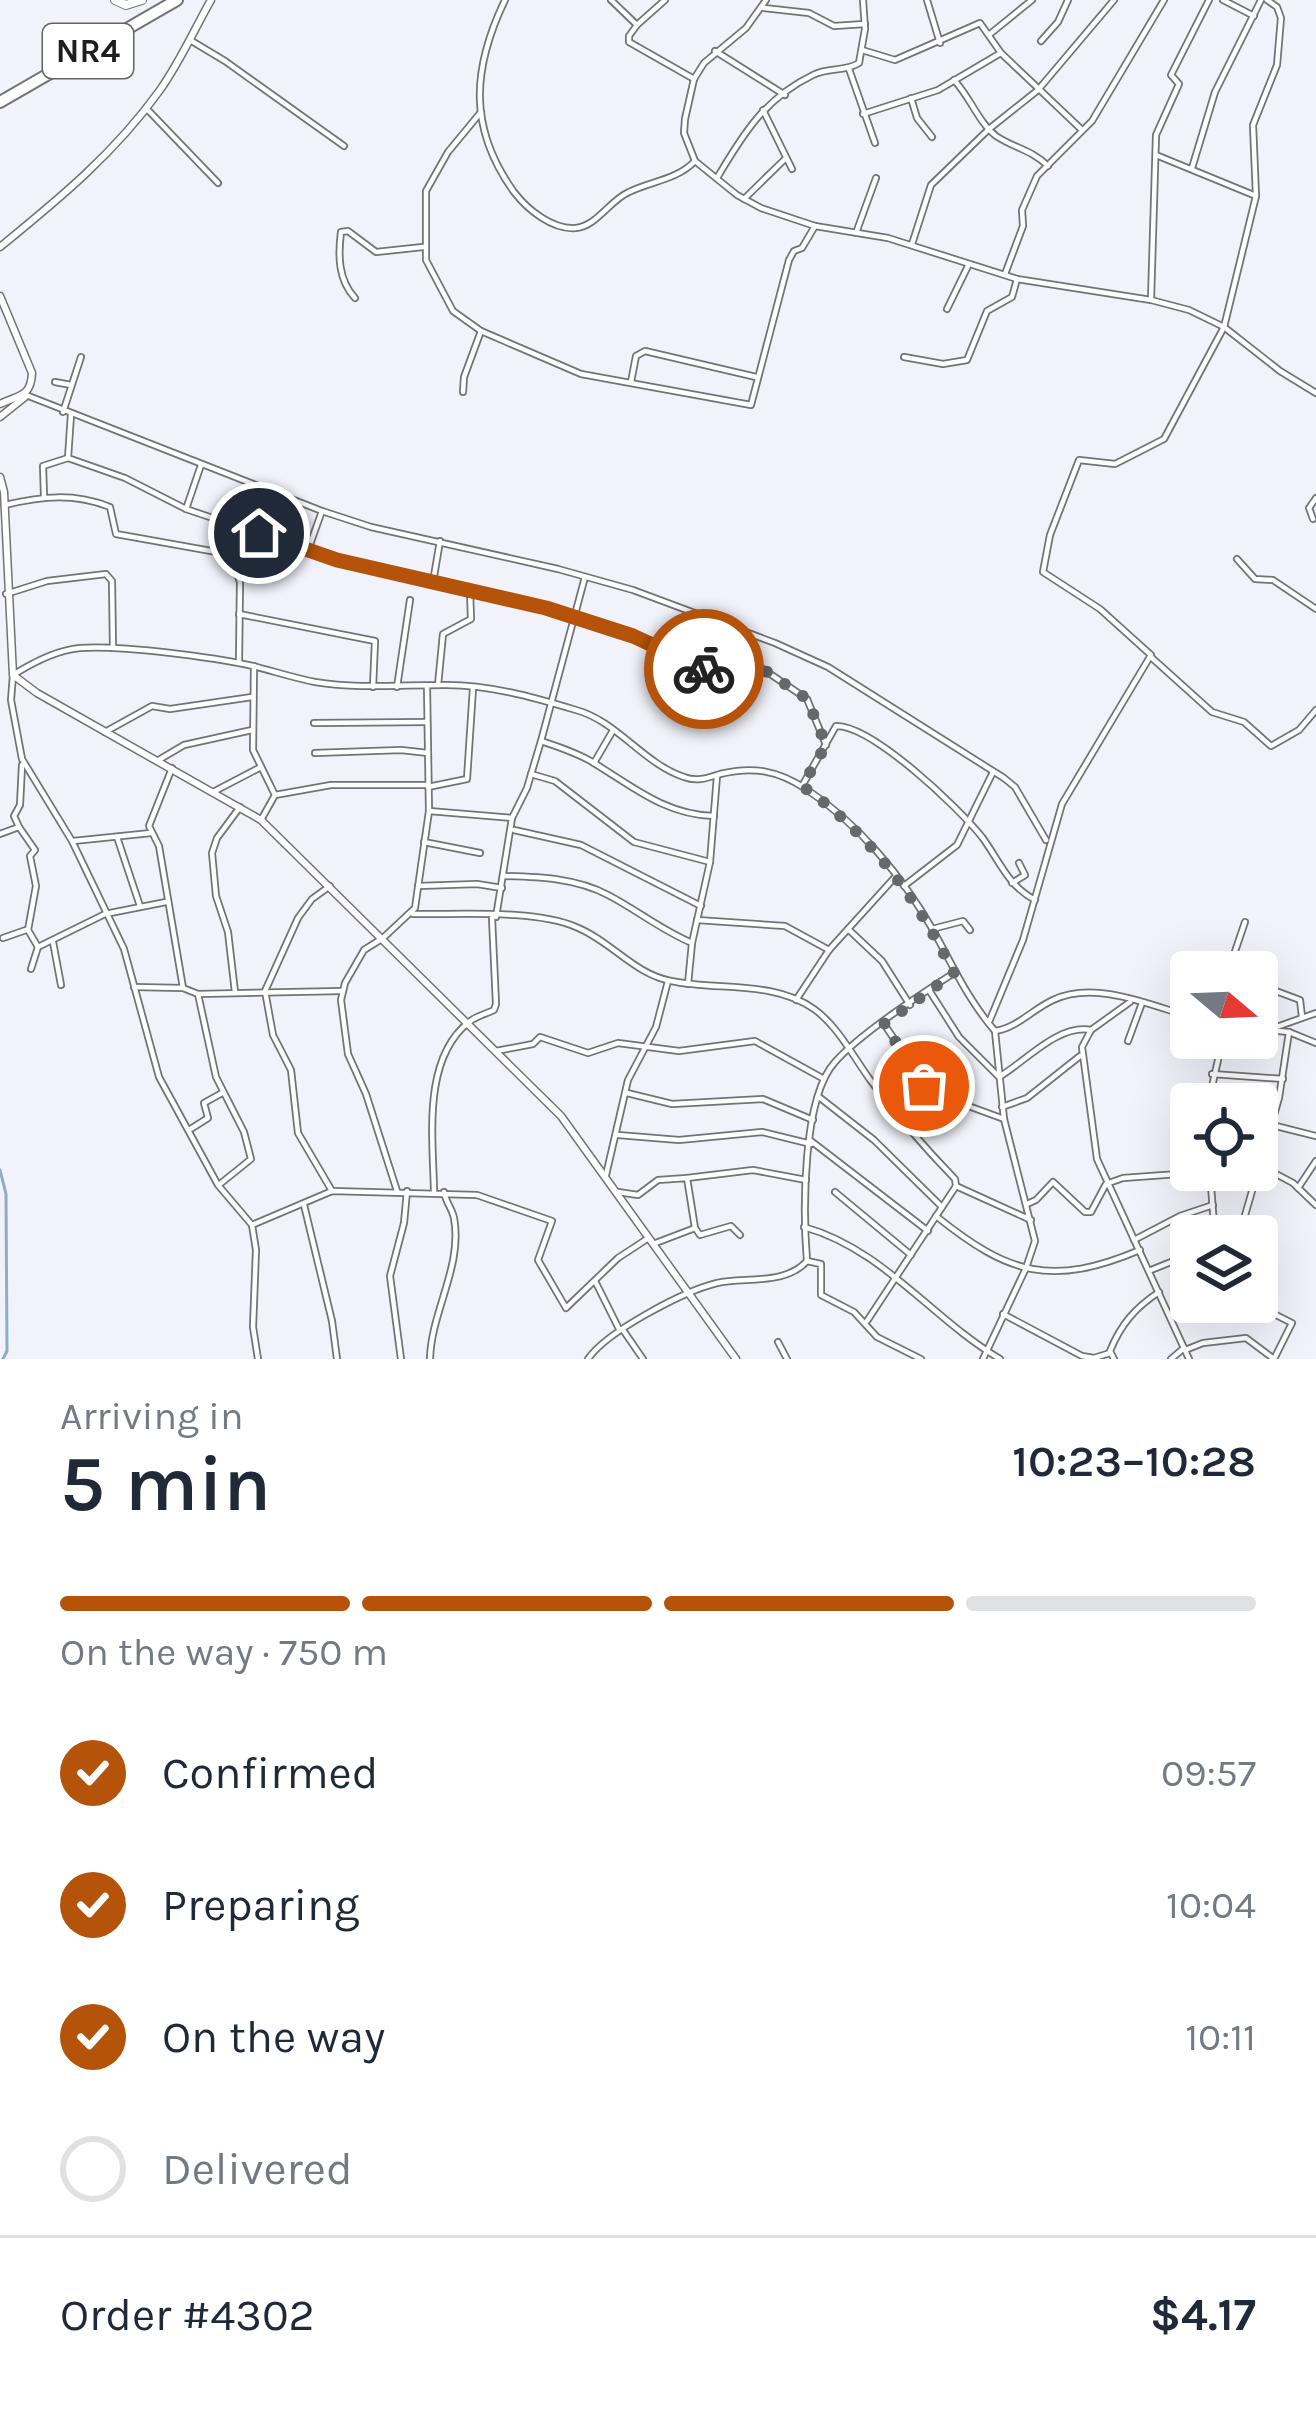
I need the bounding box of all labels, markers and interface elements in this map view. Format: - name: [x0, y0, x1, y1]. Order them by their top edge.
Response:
- road number: NR4: [43, 24, 133, 78]
- pin: [208, 482, 310, 584]
- icon: home: [226, 500, 292, 566]
- courier: [644, 609, 764, 729]
- icon: bike: [671, 636, 737, 702]
- north arrow: [1170, 951, 1278, 1059]
- map controls: [1170, 951, 1278, 1323]
- pin: [873, 1035, 975, 1137]
- icon: bag: [891, 1053, 957, 1119]
- button: locate: [1170, 1083, 1278, 1191]
- button: layers: [1170, 1215, 1278, 1323]
- text: Arriving in: [60, 1393, 243, 1439]
- text: 10:23–10:28: [1012, 1435, 1256, 1487]
- text: 5 min: [60, 1438, 271, 1530]
- text: On the way · 750 m: [60, 1629, 388, 1675]
- icon: check: [60, 1740, 126, 1806]
- text: Confirmed: [162, 1747, 378, 1799]
- text: 09:57: [1161, 1750, 1256, 1796]
- icon: check: [60, 1872, 126, 1938]
- text: Preparing: [162, 1879, 360, 1931]
- text: 10:04: [1166, 1882, 1256, 1928]
- icon: check: [60, 2004, 126, 2070]
- text: On the way: [162, 2011, 385, 2063]
- text: 10:11: [1185, 2014, 1256, 2060]
- text: Delivered: [162, 2143, 353, 2195]
- text: Order #4302: [60, 2289, 315, 2341]
- text: $4.17: [1150, 2289, 1256, 2341]

